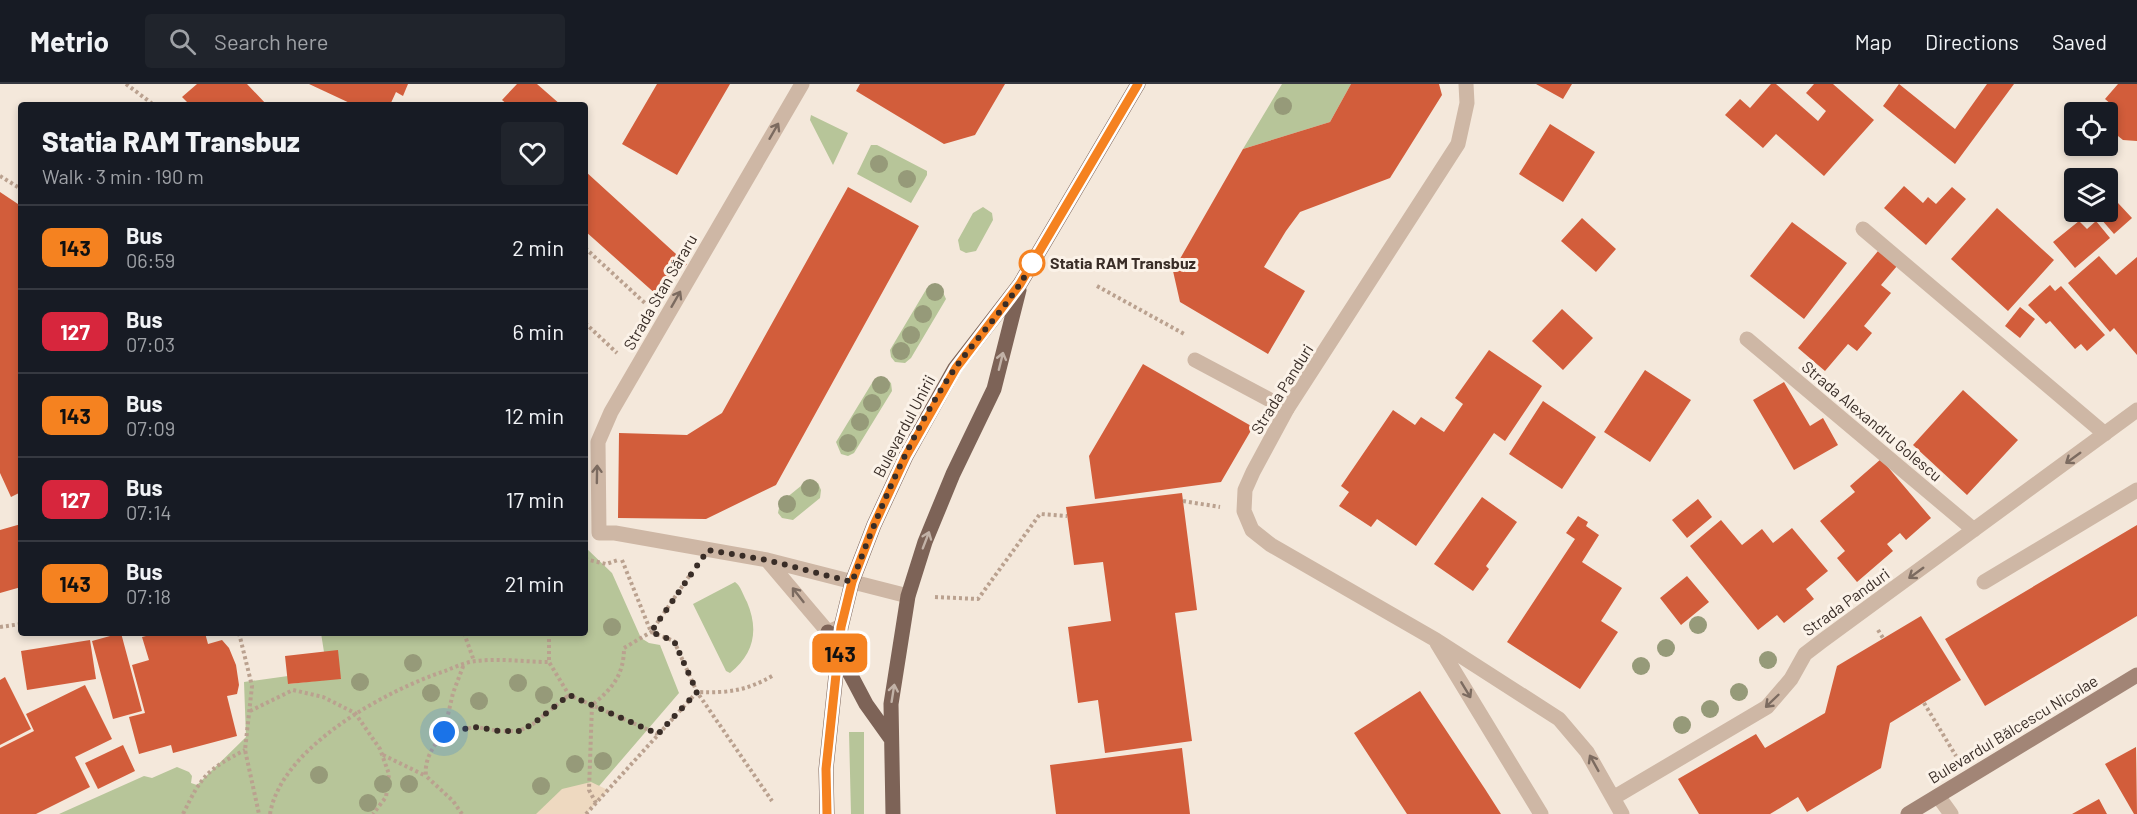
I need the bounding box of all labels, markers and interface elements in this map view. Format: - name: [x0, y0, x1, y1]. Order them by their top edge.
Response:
- search box: [145, 14, 565, 68]
- text: Metrio: [30, 24, 109, 58]
- icon: search: [166, 25, 199, 58]
- text: Search here: [214, 28, 328, 54]
- text: Map: [1855, 29, 1892, 54]
- text: Directions: [1925, 29, 2019, 54]
- text: Saved: [2052, 29, 2107, 54]
- map controls: [2064, 102, 2118, 222]
- button: locate: [2064, 102, 2118, 156]
- button: heart: [501, 122, 564, 185]
- one-way arrow: [769, 123, 781, 140]
- text: Statia RAM Transbuz: [42, 124, 300, 158]
- text: Walk · 3 min · 190 m: [42, 164, 204, 188]
- button: layers: [2064, 168, 2118, 222]
- text: Bus: [126, 222, 163, 248]
- street label: Strada Stan Săraru: [619, 231, 700, 353]
- text: 2 min: [512, 234, 564, 260]
- text: 143: [59, 235, 91, 260]
- text: 06:59: [126, 248, 175, 272]
- marker: Statia RAM Transbuz: [1019, 250, 1045, 276]
- place label: Statia RAM Transbuz: [1050, 253, 1196, 272]
- one-way arrow: [671, 291, 683, 308]
- text: Bus: [126, 306, 163, 332]
- text: 6 min: [513, 318, 564, 344]
- text: 127: [60, 319, 90, 344]
- text: 07:03: [126, 332, 175, 356]
- street label: Strada Panduri: [1246, 340, 1317, 437]
- one-way arrow: [996, 351, 1008, 370]
- street label: Strada Alexandru Golescu: [1799, 357, 1946, 485]
- street label: Bulevardul Unirii: [869, 371, 938, 480]
- text: Bus: [126, 390, 163, 416]
- text: 12 min: [504, 402, 564, 428]
- text: 143: [59, 403, 91, 428]
- text: 07:09: [126, 416, 175, 440]
- one-way arrow: [2066, 451, 2082, 464]
- one-way arrow: [592, 465, 603, 485]
- text: Bus: [126, 474, 163, 500]
- text: 17 min: [506, 486, 564, 512]
- text: 127: [60, 487, 90, 512]
- text: 07:14: [126, 500, 172, 524]
- one-way arrow: [921, 531, 932, 550]
- text: Bus: [126, 558, 163, 584]
- street label: Strada Panduri: [1799, 564, 1893, 639]
- one-way arrow: [1908, 566, 1924, 579]
- text: 21 min: [505, 570, 564, 596]
- text: 143: [59, 571, 91, 596]
- text: 07:18: [126, 584, 171, 608]
- one-way arrow: [791, 588, 804, 604]
- line badge: 143: [806, 634, 874, 672]
- text: 143: [824, 641, 856, 666]
- street label: Bulevardul Bălcescu Nicolae: [1925, 670, 2101, 787]
- one-way arrow: [1460, 681, 1472, 698]
- one-way arrow: [888, 683, 899, 703]
- one-way arrow: [1765, 694, 1780, 708]
- your location: [429, 717, 459, 747]
- one-way arrow: [1587, 755, 1599, 772]

